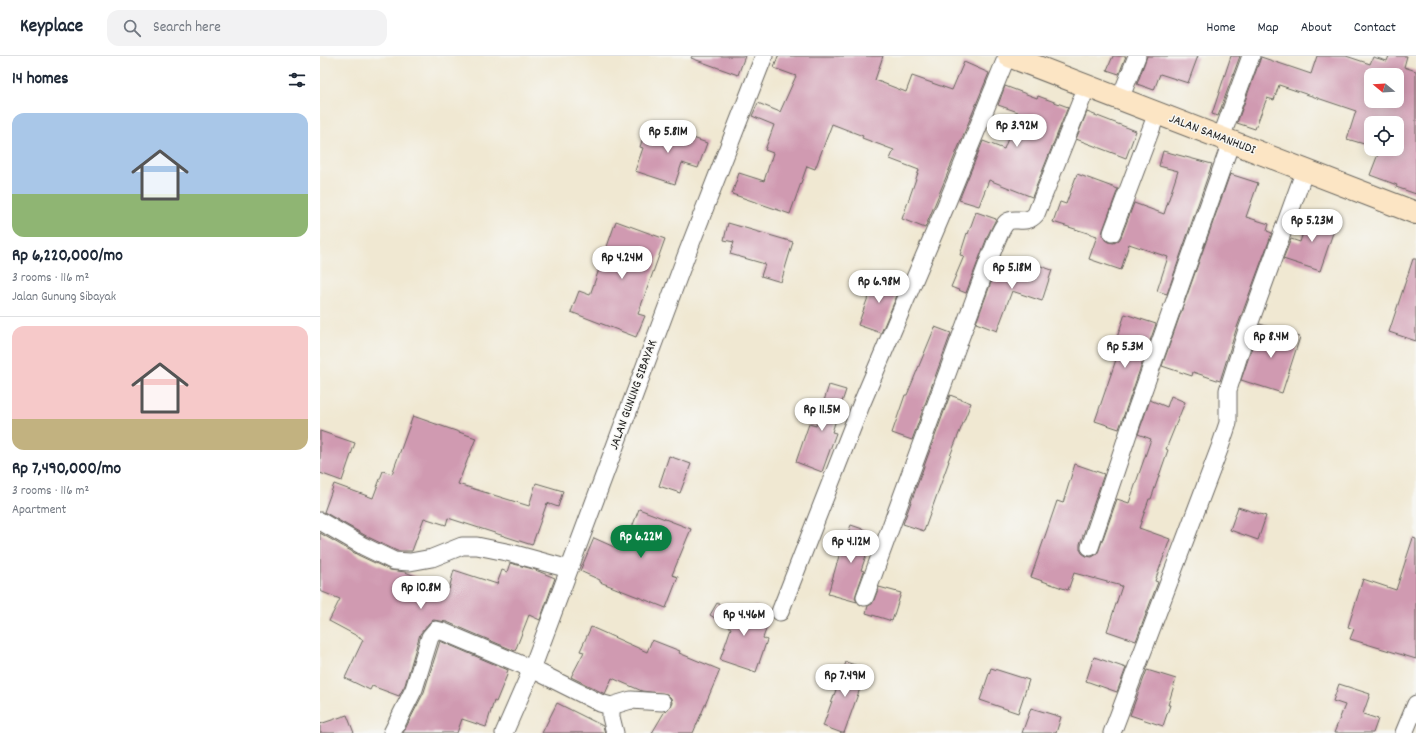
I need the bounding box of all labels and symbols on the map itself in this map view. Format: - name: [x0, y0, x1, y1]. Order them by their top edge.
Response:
- north arrow: [1364, 68, 1404, 108]
- street label: JALAN SAMANHUDI: [1166, 110, 1258, 160]
- pin: Rp 3.92M: [976, 114, 1058, 148]
- pin: Rp 5.81M: [627, 120, 709, 154]
- pin: Rp 5.23M: [1271, 209, 1353, 243]
- pin: Rp 4.24M: [581, 246, 663, 280]
- pin: Rp 5.18M: [971, 256, 1053, 290]
- pin: Rp 6.98M: [838, 270, 920, 304]
- pin: Rp 8.4M: [1234, 325, 1308, 359]
- pin: Rp 5.3M: [1088, 335, 1162, 369]
- street label: JALAN GUNUNG SIBAYAK: [605, 337, 663, 453]
- pin: Rp 11.5M: [781, 398, 863, 432]
- pin: Rp 6.22M: [600, 525, 682, 559]
- pin: Rp 4.12M: [810, 530, 892, 564]
- pin: Rp 10.8M: [380, 576, 462, 610]
- pin: Rp 4.46M: [703, 603, 785, 637]
- pin: Rp 7.49M: [804, 664, 886, 698]

